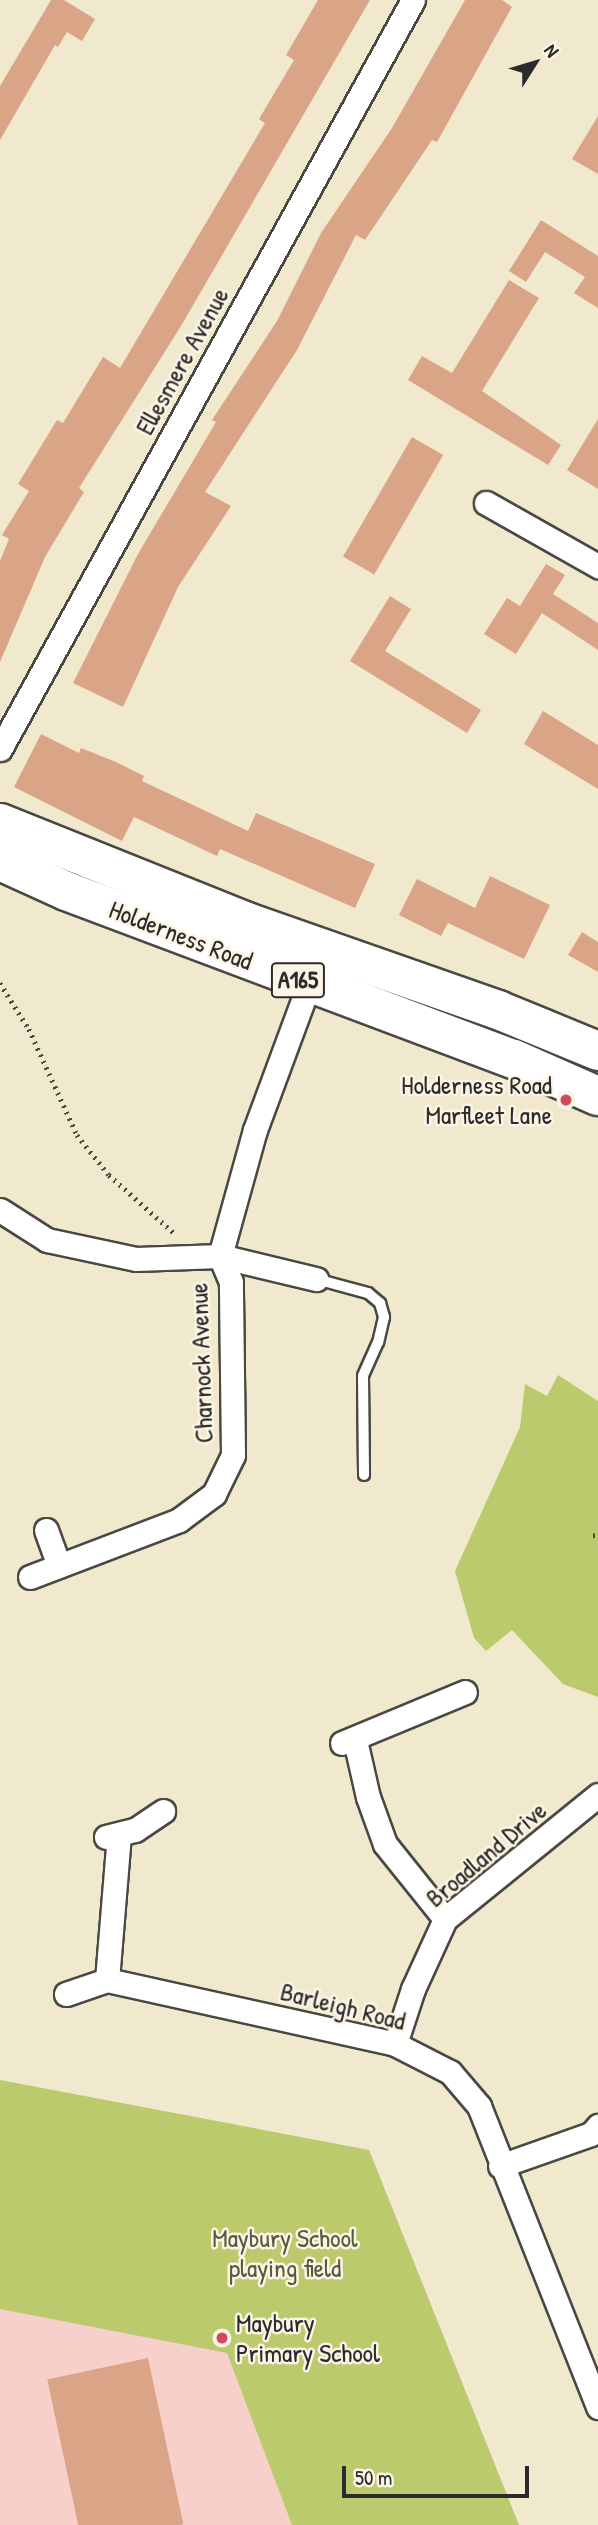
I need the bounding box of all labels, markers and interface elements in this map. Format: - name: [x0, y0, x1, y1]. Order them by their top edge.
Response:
- north arrow: [500, 28, 570, 98]
- text: N: [538, 38, 565, 62]
- street label: Ellesmere Avenue: [129, 282, 235, 440]
- street label: Holderness Road: [105, 893, 257, 977]
- road number: A165: [270, 960, 326, 1000]
- place label: Holderness Road Marfleet Lane: [401, 1069, 552, 1130]
- marker: Holderness Road Marfleet Lane: [558, 1092, 574, 1108]
- street label: Charnock Avenue: [183, 1282, 219, 1444]
- street label: Broadland Drive: [419, 1795, 553, 1913]
- street label: Barleigh Road: [277, 1975, 409, 2037]
- park label: Maybury School playing field: [212, 2222, 358, 2284]
- place label: Maybury Primary School: [236, 2307, 380, 2368]
- marker: Maybury Primary School: [214, 2330, 230, 2346]
- scale bar: [346, 2452, 533, 2496]
- text: 50 m: [355, 2463, 392, 2492]

